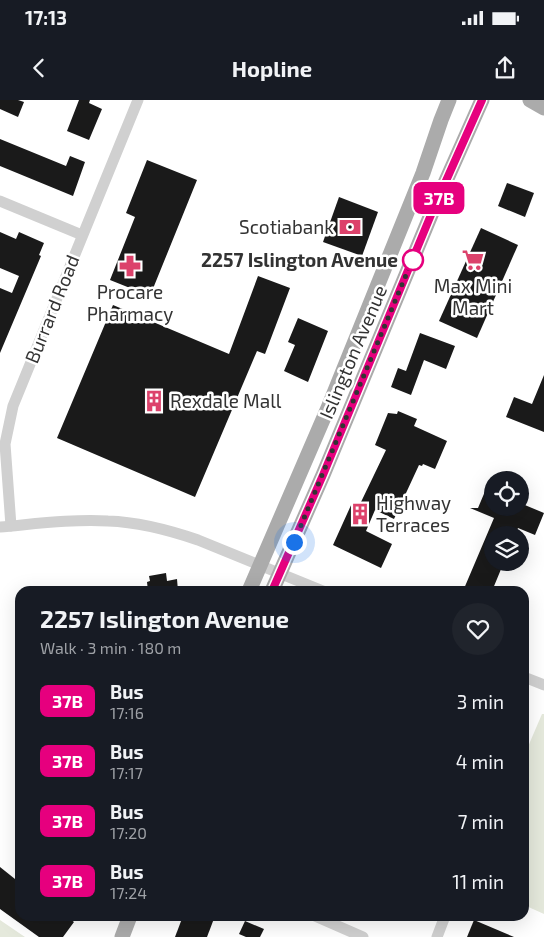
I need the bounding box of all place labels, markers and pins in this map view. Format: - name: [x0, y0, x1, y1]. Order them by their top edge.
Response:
- bank icon: Scotiabank: [337, 214, 363, 240]
- place label: Scotiabank: [239, 215, 334, 238]
- supermarket icon: Max Mini Mart: [460, 247, 486, 273]
- place label: 2257 Islington Avenue: [201, 248, 398, 271]
- marker: 2257 Islington Avenue: [402, 249, 424, 271]
- pharmacy icon: Procare Pharmacy: [117, 253, 143, 279]
- place label: Max Mini Mart: [434, 274, 512, 319]
- place label: Procare Pharmacy: [87, 280, 173, 325]
- building icon: Rexdale Mall: [141, 388, 167, 414]
- place label: Rexdale Mall: [170, 389, 282, 412]
- place label: Highway Terraces: [376, 491, 451, 536]
- building icon: Highway Terraces: [347, 501, 373, 527]

